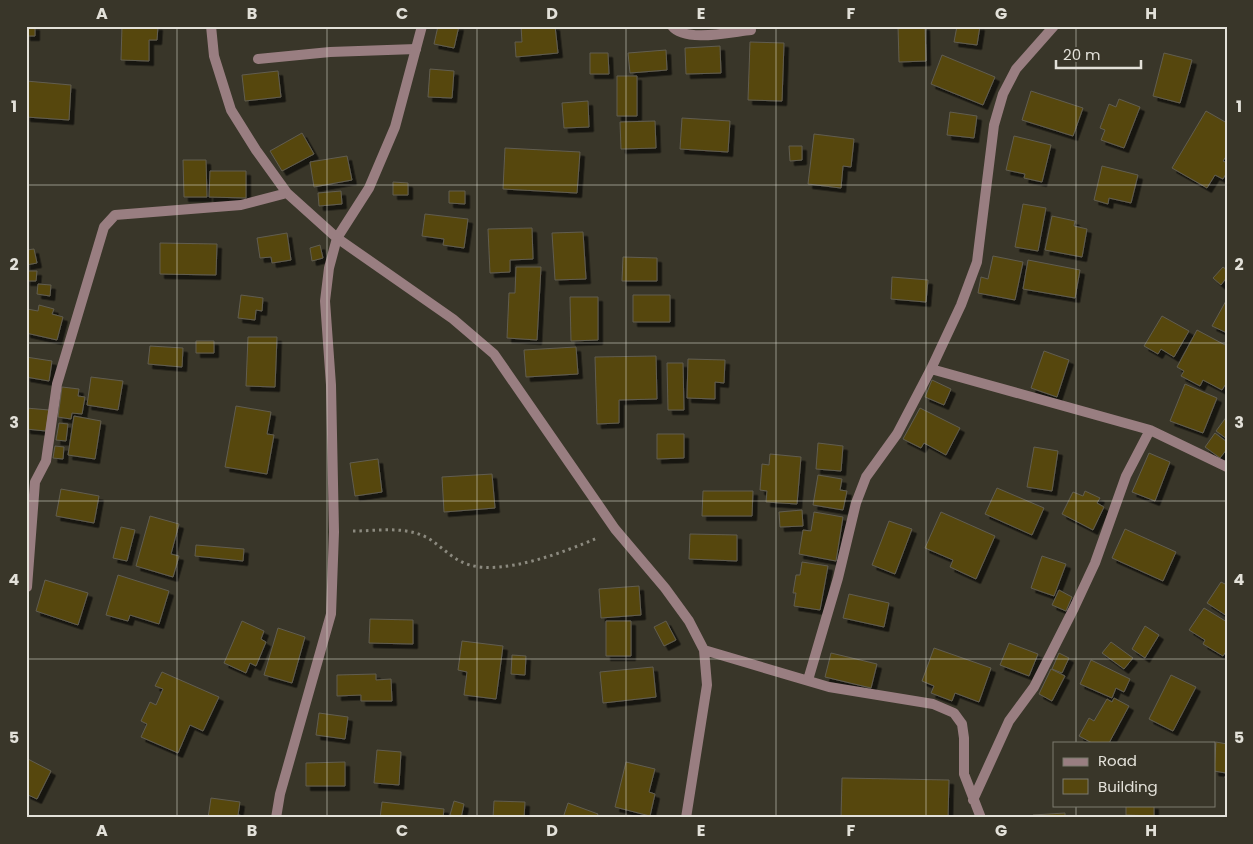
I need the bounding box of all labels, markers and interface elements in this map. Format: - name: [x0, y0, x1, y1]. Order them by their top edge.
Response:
- text: A: [96, 2, 108, 25]
- text: B: [247, 2, 257, 25]
- text: C: [396, 2, 408, 25]
- text: D: [546, 2, 558, 25]
- text: E: [697, 2, 705, 25]
- text: F: [847, 2, 856, 25]
- text: G: [995, 2, 1007, 25]
- text: H: [1145, 2, 1157, 25]
- scale bar: [1056, 38, 1140, 70]
- text: 20 m: [1063, 44, 1101, 65]
- text: 1: [11, 95, 17, 118]
- text: 1: [1236, 95, 1242, 118]
- text: 2: [9, 253, 19, 276]
- text: 2: [1234, 253, 1244, 276]
- text: 3: [9, 411, 19, 434]
- text: 3: [1234, 411, 1244, 434]
- text: 4: [9, 568, 20, 591]
- text: 4: [1234, 568, 1245, 591]
- text: 5: [9, 726, 19, 749]
- text: 5: [1234, 726, 1244, 749]
- legend: [1053, 742, 1216, 806]
- text: Road: [1098, 750, 1137, 771]
- text: Building: [1098, 776, 1158, 797]
- text: A: [96, 819, 108, 842]
- text: B: [247, 819, 257, 842]
- text: C: [396, 819, 408, 842]
- text: D: [546, 819, 558, 842]
- text: E: [697, 819, 705, 842]
- text: F: [847, 819, 856, 842]
- text: G: [995, 819, 1007, 842]
- text: H: [1145, 819, 1157, 842]

